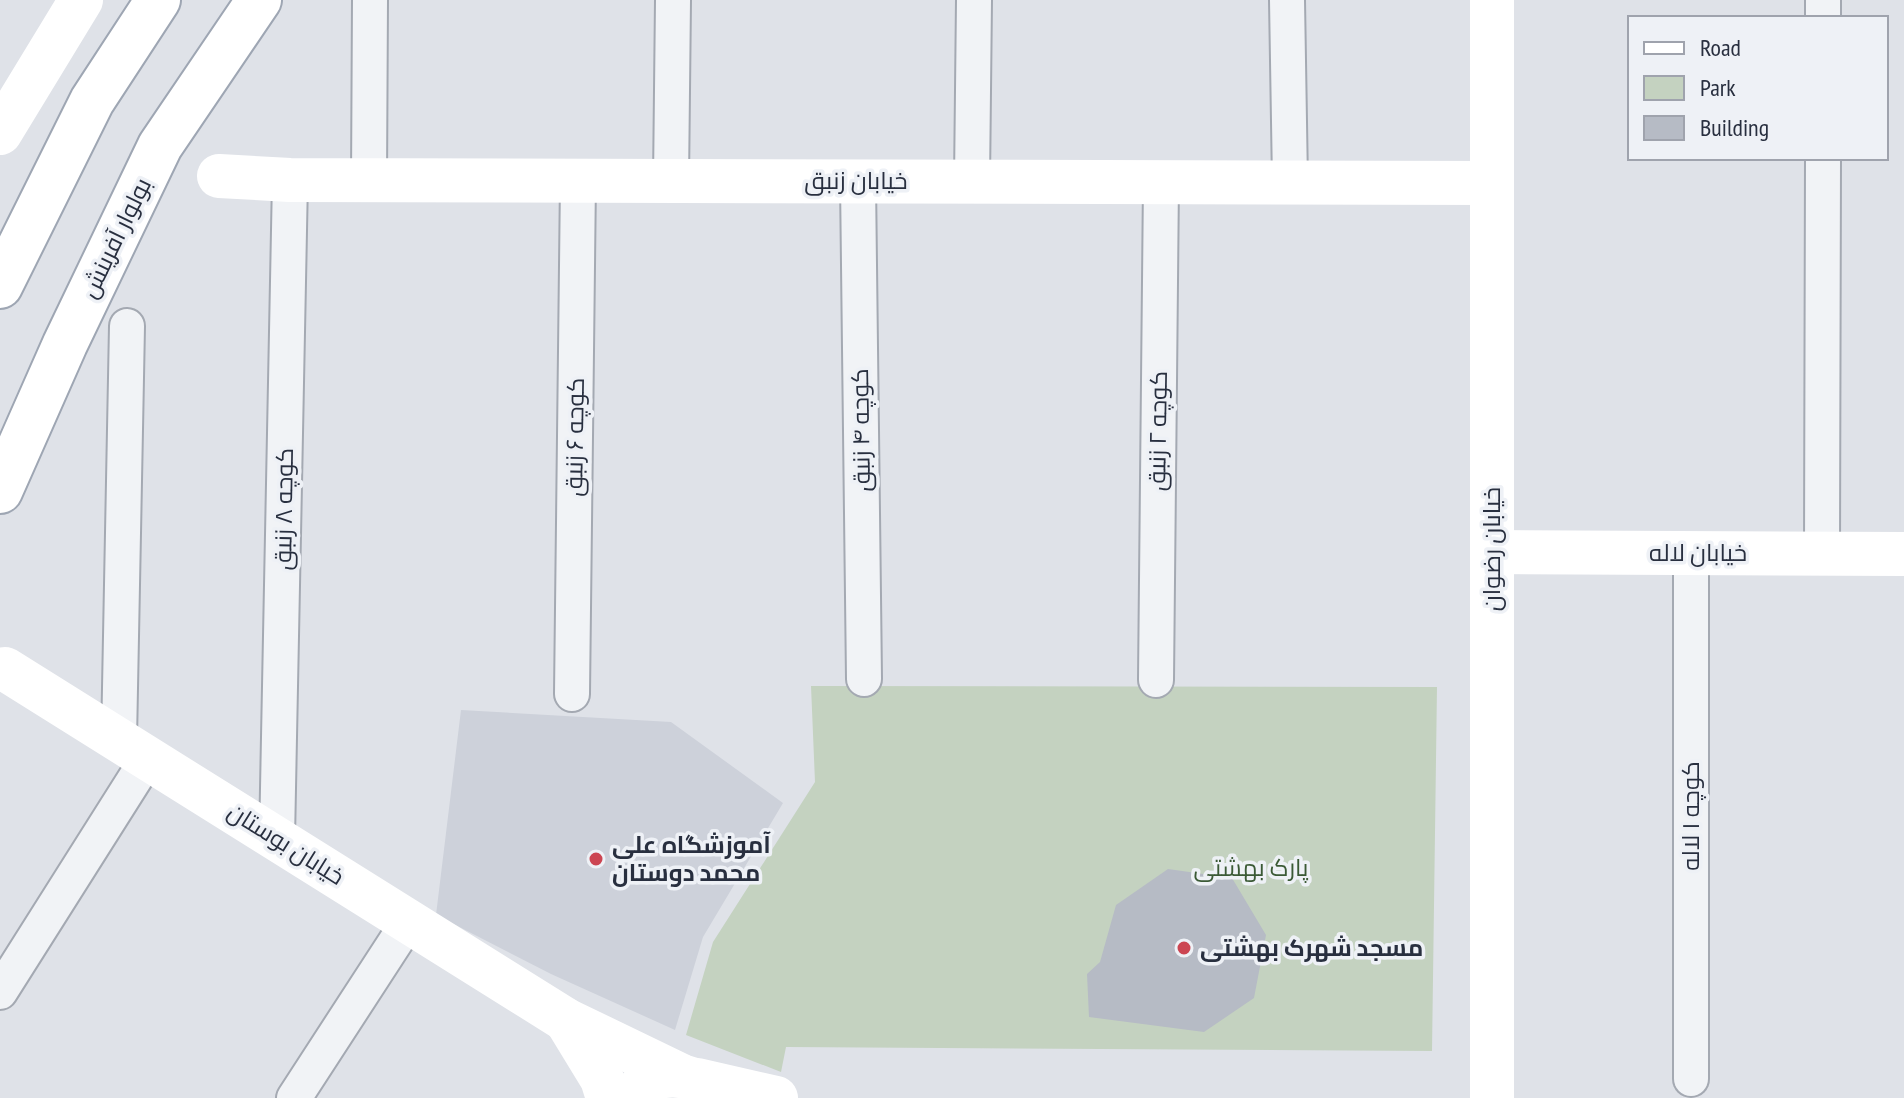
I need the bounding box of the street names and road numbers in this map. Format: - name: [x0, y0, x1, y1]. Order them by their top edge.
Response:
- street label: خیابان زنبق: [804, 165, 908, 196]
- street label: بولوار آفرینش: [73, 172, 158, 303]
- street label: کوچه ۴ زنبق: [844, 368, 878, 492]
- street label: کوچه ۲ زنبق: [1141, 371, 1175, 491]
- street label: کوچه ۶ زنبق: [558, 377, 592, 497]
- street label: کوچه ۸ زنبق: [267, 447, 301, 571]
- street label: خیابان رضوان: [1476, 487, 1507, 611]
- street label: خیابان لاله: [1649, 537, 1747, 568]
- street label: کوچه ۱ لاله: [1675, 761, 1707, 871]
- street label: خیابان بوستان: [222, 795, 351, 892]

